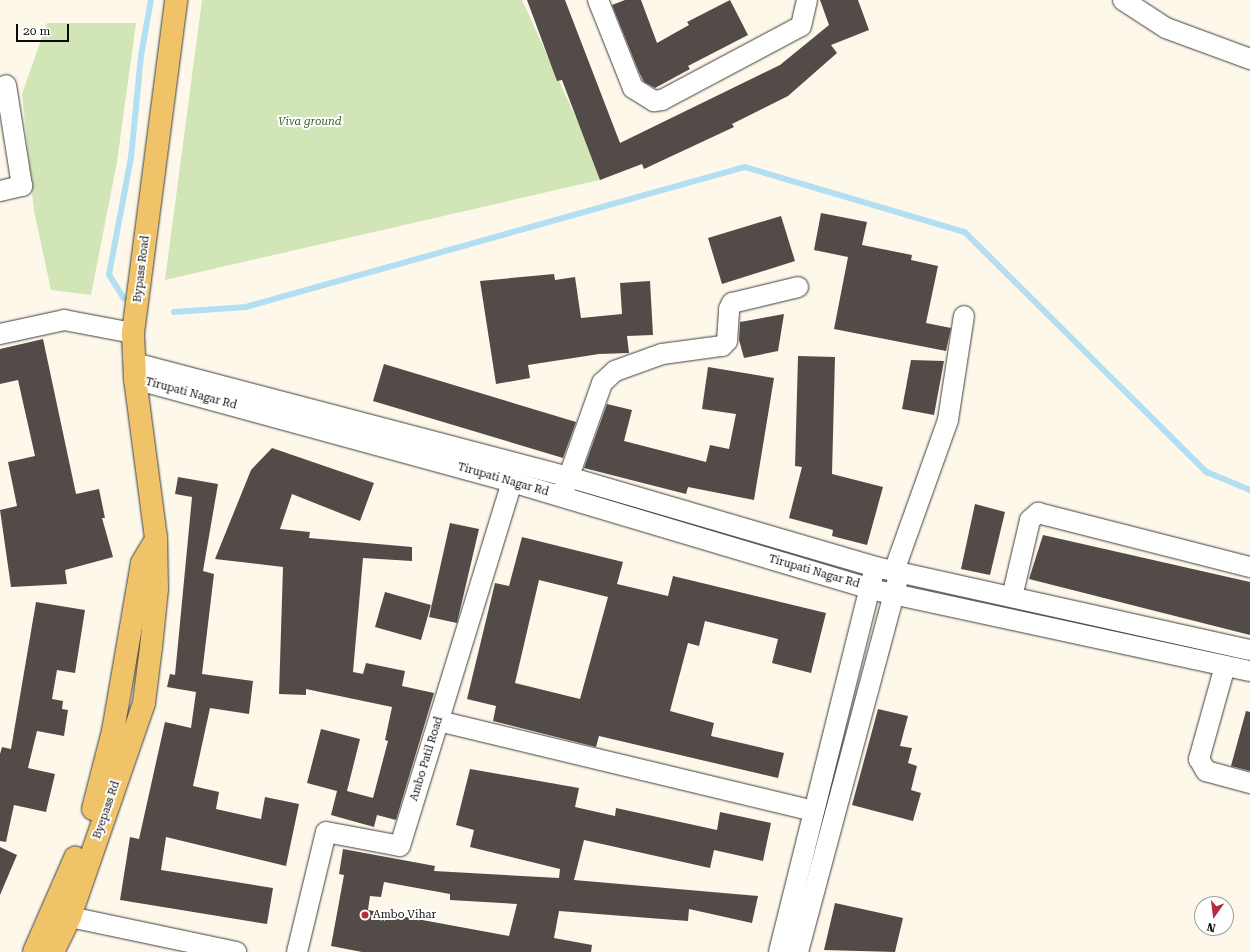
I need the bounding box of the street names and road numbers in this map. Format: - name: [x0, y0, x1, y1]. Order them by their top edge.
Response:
- street label: Bypass Road: [131, 235, 153, 303]
- street label: Tirupati Nagar Rd: [144, 375, 238, 413]
- street label: Tirupati Nagar Rd: [456, 461, 550, 499]
- street label: Tirupati Nagar Rd: [767, 553, 861, 591]
- street label: Ambo Patil Road: [408, 715, 446, 803]
- street label: Byepass Rd: [91, 779, 123, 841]

